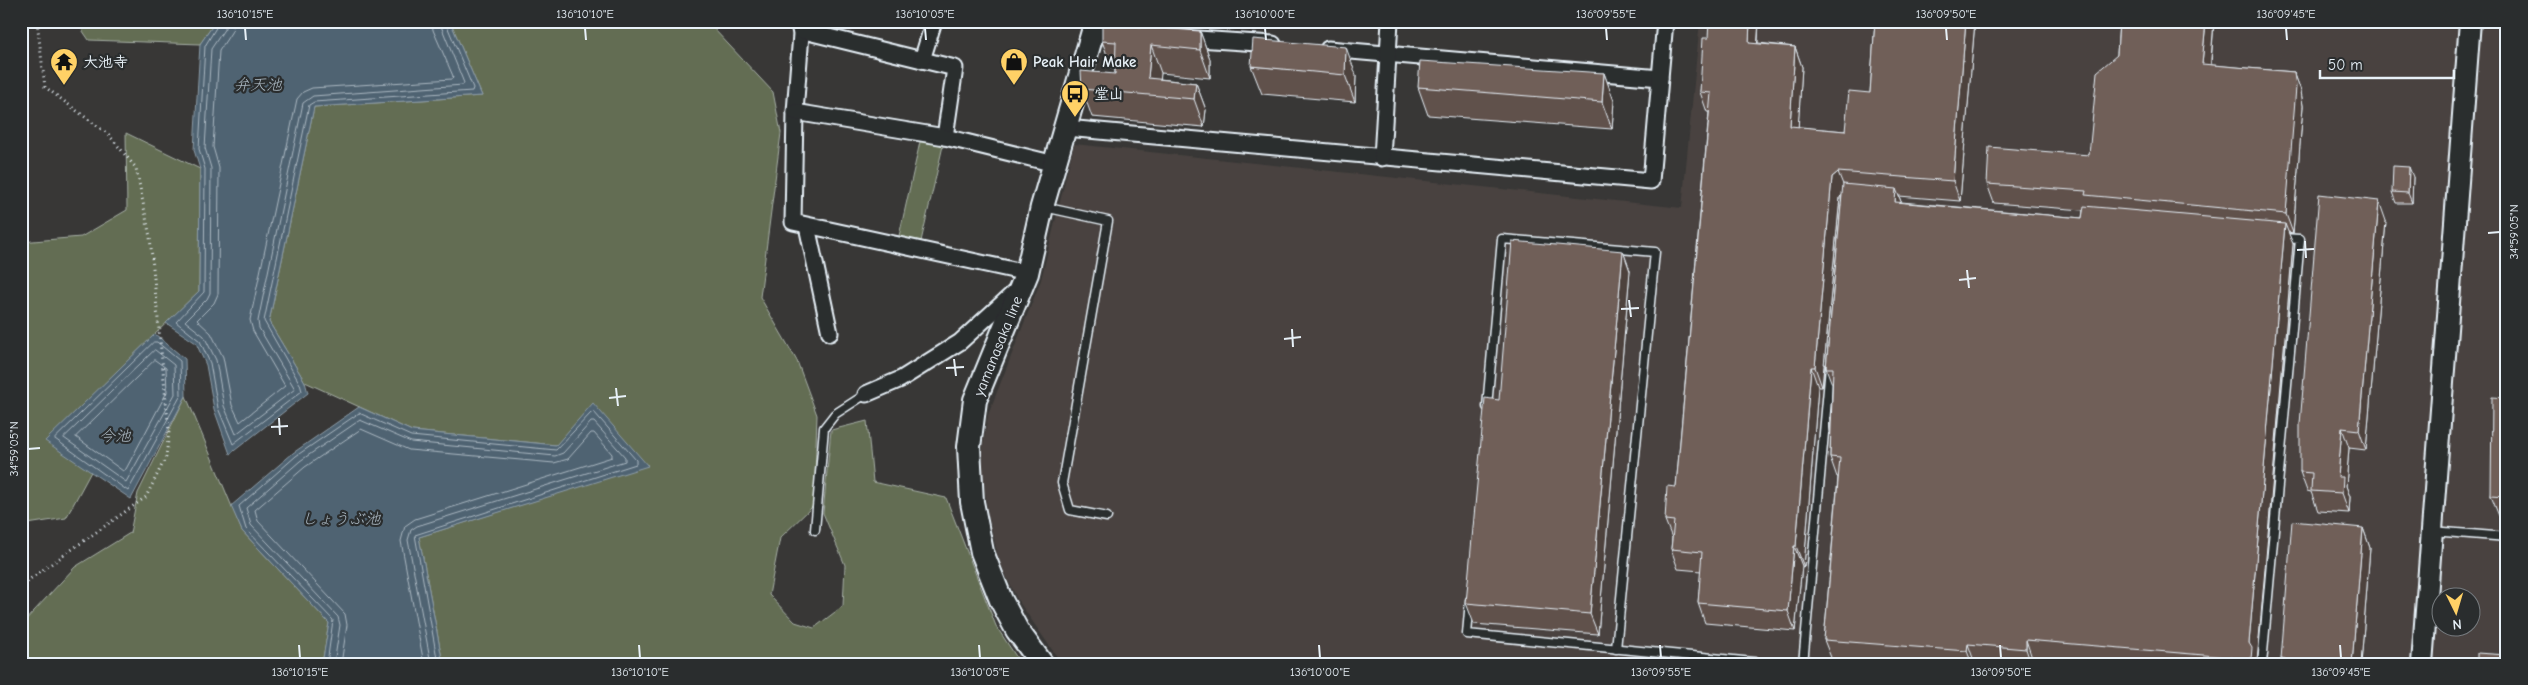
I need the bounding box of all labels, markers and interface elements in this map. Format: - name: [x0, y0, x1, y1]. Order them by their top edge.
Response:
- text: 136°10'15"E: [217, 7, 273, 21]
- text: 136°10'10"E: [556, 7, 614, 21]
- text: 136°10'05"E: [895, 7, 955, 21]
- text: 136°10'00"E: [1235, 7, 1295, 21]
- text: 136°09'55"E: [1576, 7, 1636, 21]
- text: 136°09'50"E: [1916, 7, 1976, 21]
- text: 136°09'45"E: [2256, 7, 2316, 21]
- temple icon: 大池寺: [49, 47, 79, 86]
- shop icon: Peak Hair Make: [999, 47, 1029, 86]
- scale bar: [2320, 48, 2454, 80]
- place label: 大池寺: [83, 53, 128, 71]
- place label: Peak Hair Make: [1033, 53, 1136, 71]
- text: 50 m: [2328, 56, 2363, 74]
- water label: 弁天池: [234, 76, 283, 94]
- bus stop icon: 堂山: [1060, 79, 1090, 118]
- place label: 堂山: [1094, 85, 1124, 103]
- text: 34°59'05"N: [2507, 204, 2521, 260]
- street label: yamanasaka line: [969, 293, 1026, 400]
- text: 34°59'05"N: [7, 421, 21, 477]
- water label: 今池: [99, 427, 132, 445]
- water label: しょうぶ池: [301, 510, 382, 528]
- north arrow: [2430, 588, 2480, 638]
- text: N: [2452, 616, 2462, 633]
- text: 136°10'15"E: [272, 665, 328, 679]
- text: 136°10'10"E: [611, 665, 669, 679]
- text: 136°10'05"E: [950, 665, 1010, 679]
- text: 136°10'00"E: [1290, 665, 1350, 679]
- text: 136°09'55"E: [1631, 665, 1691, 679]
- text: 136°09'50"E: [1971, 665, 2031, 679]
- text: 136°09'45"E: [2311, 665, 2371, 679]

